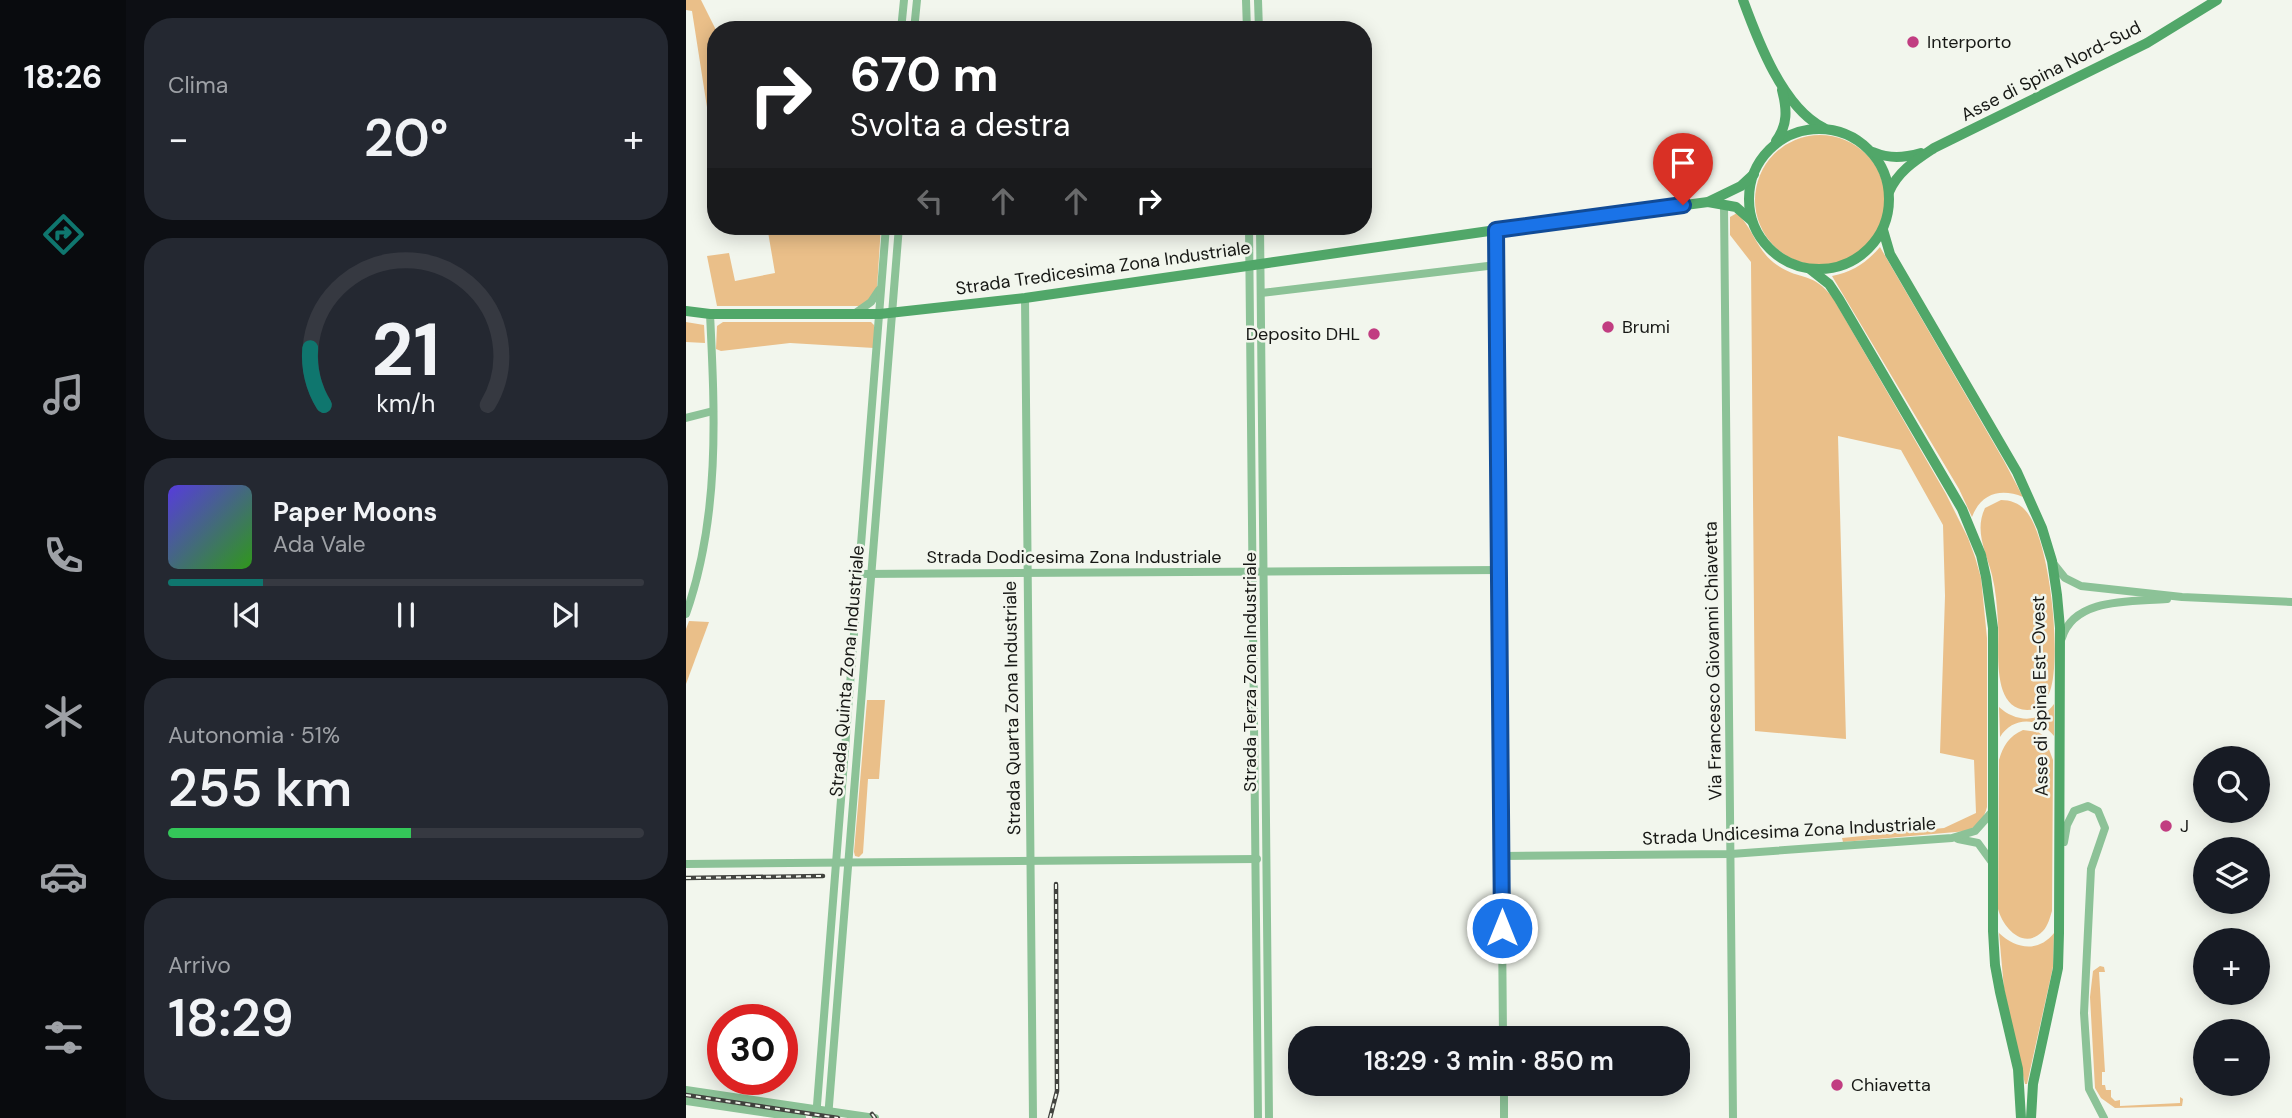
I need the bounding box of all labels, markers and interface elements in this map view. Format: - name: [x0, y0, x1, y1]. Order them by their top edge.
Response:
- street label: Asse di Spina Nord-Sud: [1957, 15, 2145, 127]
- place label: Interporto: [1927, 30, 2011, 54]
- marker: Interporto: [1905, 34, 1921, 50]
- text: 670 m: [850, 42, 999, 106]
- icon: right: [735, 49, 826, 140]
- text: 18:26: [24, 56, 102, 98]
- text: Clima: [168, 70, 228, 100]
- text: 20°: [364, 104, 448, 172]
- text: Svolta a destra: [850, 104, 1071, 146]
- text: −: [168, 114, 189, 164]
- text: +: [623, 114, 644, 164]
- pin: [1653, 133, 1713, 205]
- icon: arrive: [1664, 144, 1702, 182]
- icon: left: [911, 182, 949, 220]
- icon: ahead: [984, 182, 1022, 220]
- icon: ahead: [1057, 182, 1095, 220]
- icon: right: [1130, 182, 1168, 220]
- icon: directions: [39, 210, 88, 259]
- street label: Strada Tredicesima Zona Industriale: [954, 235, 1252, 301]
- text: 21: [372, 303, 440, 398]
- place label: Brumi: [1622, 315, 1670, 339]
- marker: Brumi: [1600, 319, 1616, 335]
- place label: Deposito DHL: [1246, 322, 1360, 346]
- marker: Deposito DHL: [1366, 326, 1382, 342]
- icon: music: [39, 370, 88, 419]
- text: km/h: [376, 387, 436, 420]
- text: Paper Moons: [273, 495, 437, 529]
- street label: Via Francesco Giovanni Chiavetta: [1699, 521, 1727, 801]
- text: Ada Vale: [273, 529, 366, 559]
- icon: phone: [39, 531, 88, 580]
- street label: Strada Quinta Zona Industriale: [824, 544, 870, 798]
- street label: Strada Dodicesima Zona Industriale: [926, 545, 1222, 569]
- street label: Strada Terza Zona Industriale: [1238, 552, 1262, 792]
- street label: Strada Quarta Zona Industriale: [998, 581, 1026, 835]
- street label: Asse di Spina Est-Ovest: [2026, 595, 2054, 797]
- icon: previous: [228, 596, 266, 634]
- icon: pause: [387, 596, 425, 634]
- icon: next: [546, 596, 584, 634]
- icon: climate: [39, 692, 88, 741]
- text: Autonomia · 51%: [168, 720, 340, 750]
- map controls: [2193, 746, 2270, 1096]
- button: search: [2193, 746, 2270, 823]
- text: 255 km: [168, 754, 352, 822]
- street label: Strada Undicesima Zona Industriale: [1641, 811, 1937, 851]
- place label: J: [2180, 814, 2189, 838]
- marker: J: [2158, 818, 2174, 834]
- button: layers: [2193, 837, 2270, 914]
- icon: car: [39, 852, 88, 901]
- position arrow: [1465, 891, 1539, 965]
- button: +: [2193, 928, 2270, 1005]
- text: Arrivo: [168, 950, 231, 980]
- text: 18:29: [168, 984, 294, 1052]
- speed limit sign: 30: [707, 1004, 798, 1095]
- icon: filters: [39, 1013, 88, 1062]
- button: −: [2193, 1019, 2270, 1096]
- text: 18:29 · 3 min · 850 m: [1364, 1044, 1614, 1078]
- place label: Chiavetta: [1851, 1073, 1931, 1097]
- marker: Chiavetta: [1829, 1077, 1845, 1093]

